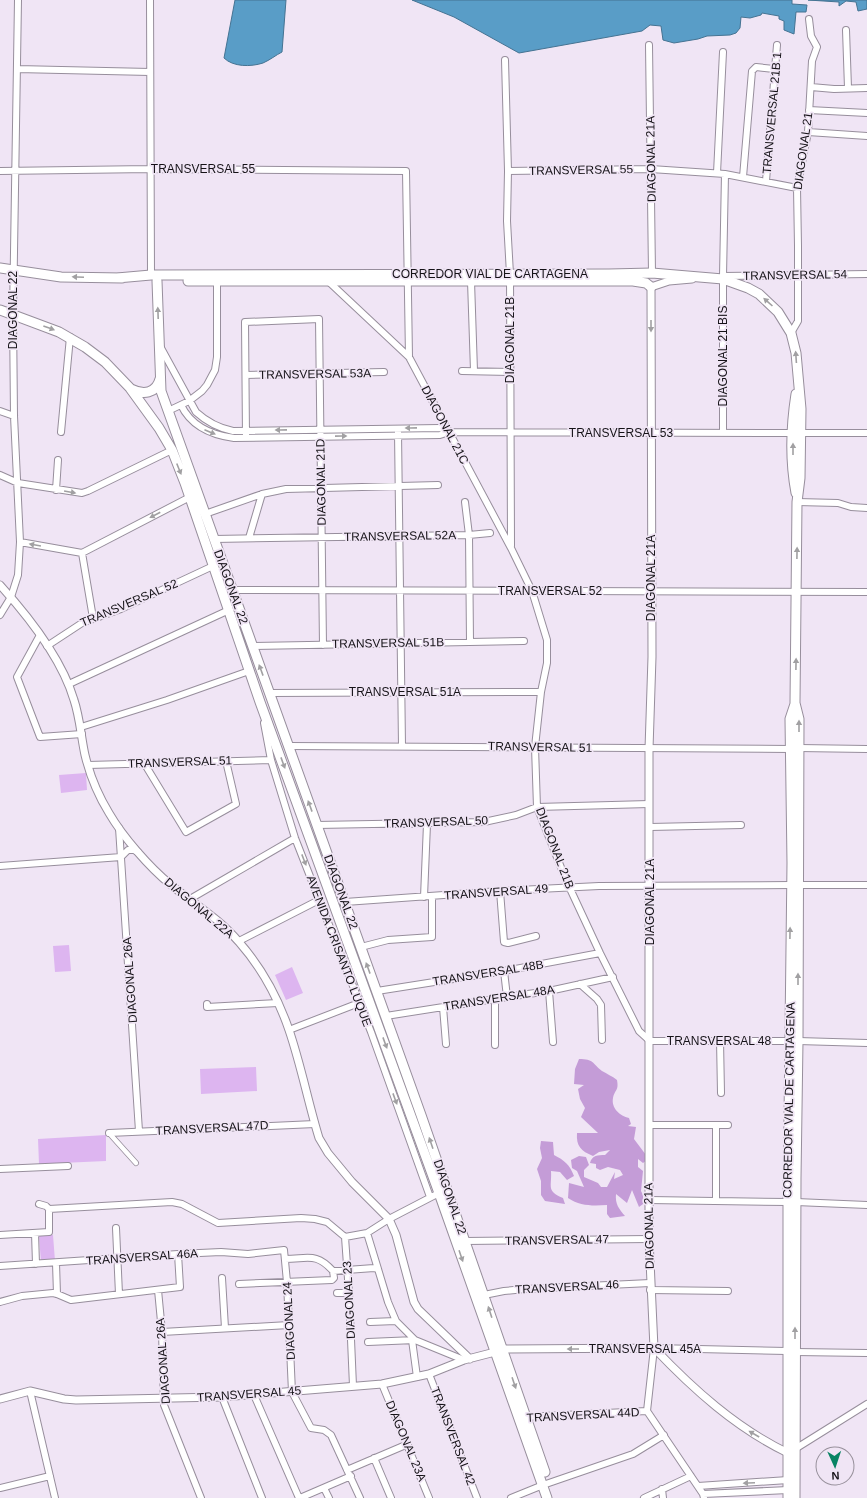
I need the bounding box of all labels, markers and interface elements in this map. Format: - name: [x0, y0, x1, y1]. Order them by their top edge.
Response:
- street label: TRANSVERSAL 21B 1: [760, 51, 784, 175]
- street label: DIAGONAL 21: [791, 111, 815, 191]
- street label: DIAGONAL 21A: [643, 116, 659, 202]
- street label: TRANSVERSAL 55: [151, 162, 255, 176]
- street label: TRANSVERSAL 55: [529, 162, 634, 178]
- street label: CORREDOR VIAL DE CARTAGENA: [392, 267, 588, 281]
- street label: TRANSVERSAL 54: [743, 267, 848, 283]
- street label: DIAGONAL 22: [6, 271, 20, 349]
- one-way arrow: [71, 274, 84, 280]
- street label: DIAGONAL 21B: [503, 297, 517, 383]
- one-way arrow: [763, 297, 773, 307]
- one-way arrow: [155, 306, 161, 319]
- street label: DIAGONAL 21 BIS: [716, 306, 730, 406]
- one-way arrow: [648, 320, 654, 333]
- one-way arrow: [44, 325, 56, 331]
- one-way arrow: [792, 351, 799, 363]
- street label: TRANSVERSAL 53A: [259, 366, 371, 382]
- street label: DIAGONAL 21C: [418, 383, 472, 467]
- one-way arrow: [404, 425, 417, 431]
- street label: TRANSVERSAL 53: [569, 426, 673, 440]
- one-way arrow: [274, 427, 287, 433]
- one-way arrow: [205, 429, 216, 435]
- one-way arrow: [335, 433, 348, 439]
- street label: DIAGONAL 21D: [313, 438, 329, 526]
- one-way arrow: [790, 442, 796, 455]
- one-way arrow: [177, 464, 183, 476]
- one-way arrow: [64, 489, 76, 495]
- one-way arrow: [149, 511, 161, 518]
- street label: TRANSVERSAL 52A: [344, 528, 456, 544]
- street label: DIAGONAL 21A: [644, 535, 658, 621]
- one-way arrow: [29, 542, 41, 548]
- one-way arrow: [793, 547, 800, 559]
- street label: DIAGONAL 22: [211, 548, 251, 626]
- street label: TRANSVERSAL 52: [78, 576, 180, 630]
- street label: TRANSVERSAL 52: [498, 584, 602, 598]
- street label: TRANSVERSAL 51B: [332, 635, 444, 651]
- one-way arrow: [793, 657, 799, 670]
- one-way arrow: [258, 664, 264, 676]
- street label: TRANSVERSAL 51A: [349, 685, 461, 699]
- one-way arrow: [796, 719, 802, 732]
- street label: TRANSVERSAL 51: [488, 739, 593, 755]
- street label: TRANSVERSAL 51: [128, 753, 233, 771]
- one-way arrow: [280, 758, 286, 770]
- one-way arrow: [307, 799, 313, 811]
- street label: DIAGONAL 21B: [533, 805, 577, 891]
- street label: TRANSVERSAL 50: [384, 813, 489, 831]
- street label: DIAGONAL 22: [321, 853, 361, 931]
- one-way arrow: [301, 855, 307, 867]
- street label: DIAGONAL 21A: [643, 859, 657, 945]
- street label: AVENIDA CRISANTO LUQUE: [304, 873, 374, 1029]
- street label: DIAGONAL 22A: [161, 875, 237, 941]
- street label: TRANSVERSAL 49: [444, 881, 549, 903]
- one-way arrow: [787, 926, 793, 939]
- street label: DIAGONAL 26A: [120, 936, 140, 1024]
- street label: TRANSVERSAL 48B: [431, 957, 545, 989]
- one-way arrow: [365, 961, 371, 973]
- one-way arrow: [795, 972, 801, 985]
- street label: TRANSVERSAL 48A: [442, 982, 556, 1014]
- street label: CORREDOR VIAL DE CARTAGENA: [780, 1002, 798, 1198]
- street label: TRANSVERSAL 48: [667, 1034, 771, 1048]
- one-way arrow: [382, 1038, 388, 1050]
- one-way arrow: [392, 1094, 398, 1106]
- street label: TRANSVERSAL 47D: [155, 1118, 269, 1138]
- one-way arrow: [428, 1136, 434, 1148]
- street label: DIAGONAL 22: [431, 1158, 469, 1237]
- street label: DIAGONAL 21A: [641, 1183, 657, 1269]
- street label: TRANSVERSAL 47: [505, 1232, 610, 1248]
- street label: TRANSVERSAL 46A: [86, 1246, 198, 1268]
- one-way arrow: [458, 1251, 464, 1263]
- street label: DIAGONAL 23: [340, 1260, 358, 1339]
- street label: TRANSVERSAL 46: [515, 1277, 620, 1297]
- street label: DIAGONAL 24: [280, 1281, 298, 1360]
- one-way arrow: [487, 1306, 493, 1318]
- street label: DIAGONAL 26A: [153, 1317, 173, 1405]
- one-way arrow: [792, 1326, 798, 1339]
- street label: TRANSVERSAL 45A: [589, 1342, 701, 1356]
- one-way arrow: [566, 1346, 579, 1352]
- one-way arrow: [511, 1377, 517, 1389]
- street label: TRANSVERSAL 45: [197, 1383, 302, 1405]
- street label: TRANSVERSAL 42: [428, 1385, 478, 1487]
- street label: DIAGONAL 23A: [383, 1399, 429, 1483]
- street label: TRANSVERSAL 44D: [526, 1405, 640, 1425]
- one-way arrow: [748, 1430, 760, 1437]
- north arrow: [815, 1446, 855, 1486]
- text: N: [831, 1470, 840, 1482]
- one-way arrow: [743, 1479, 755, 1486]

